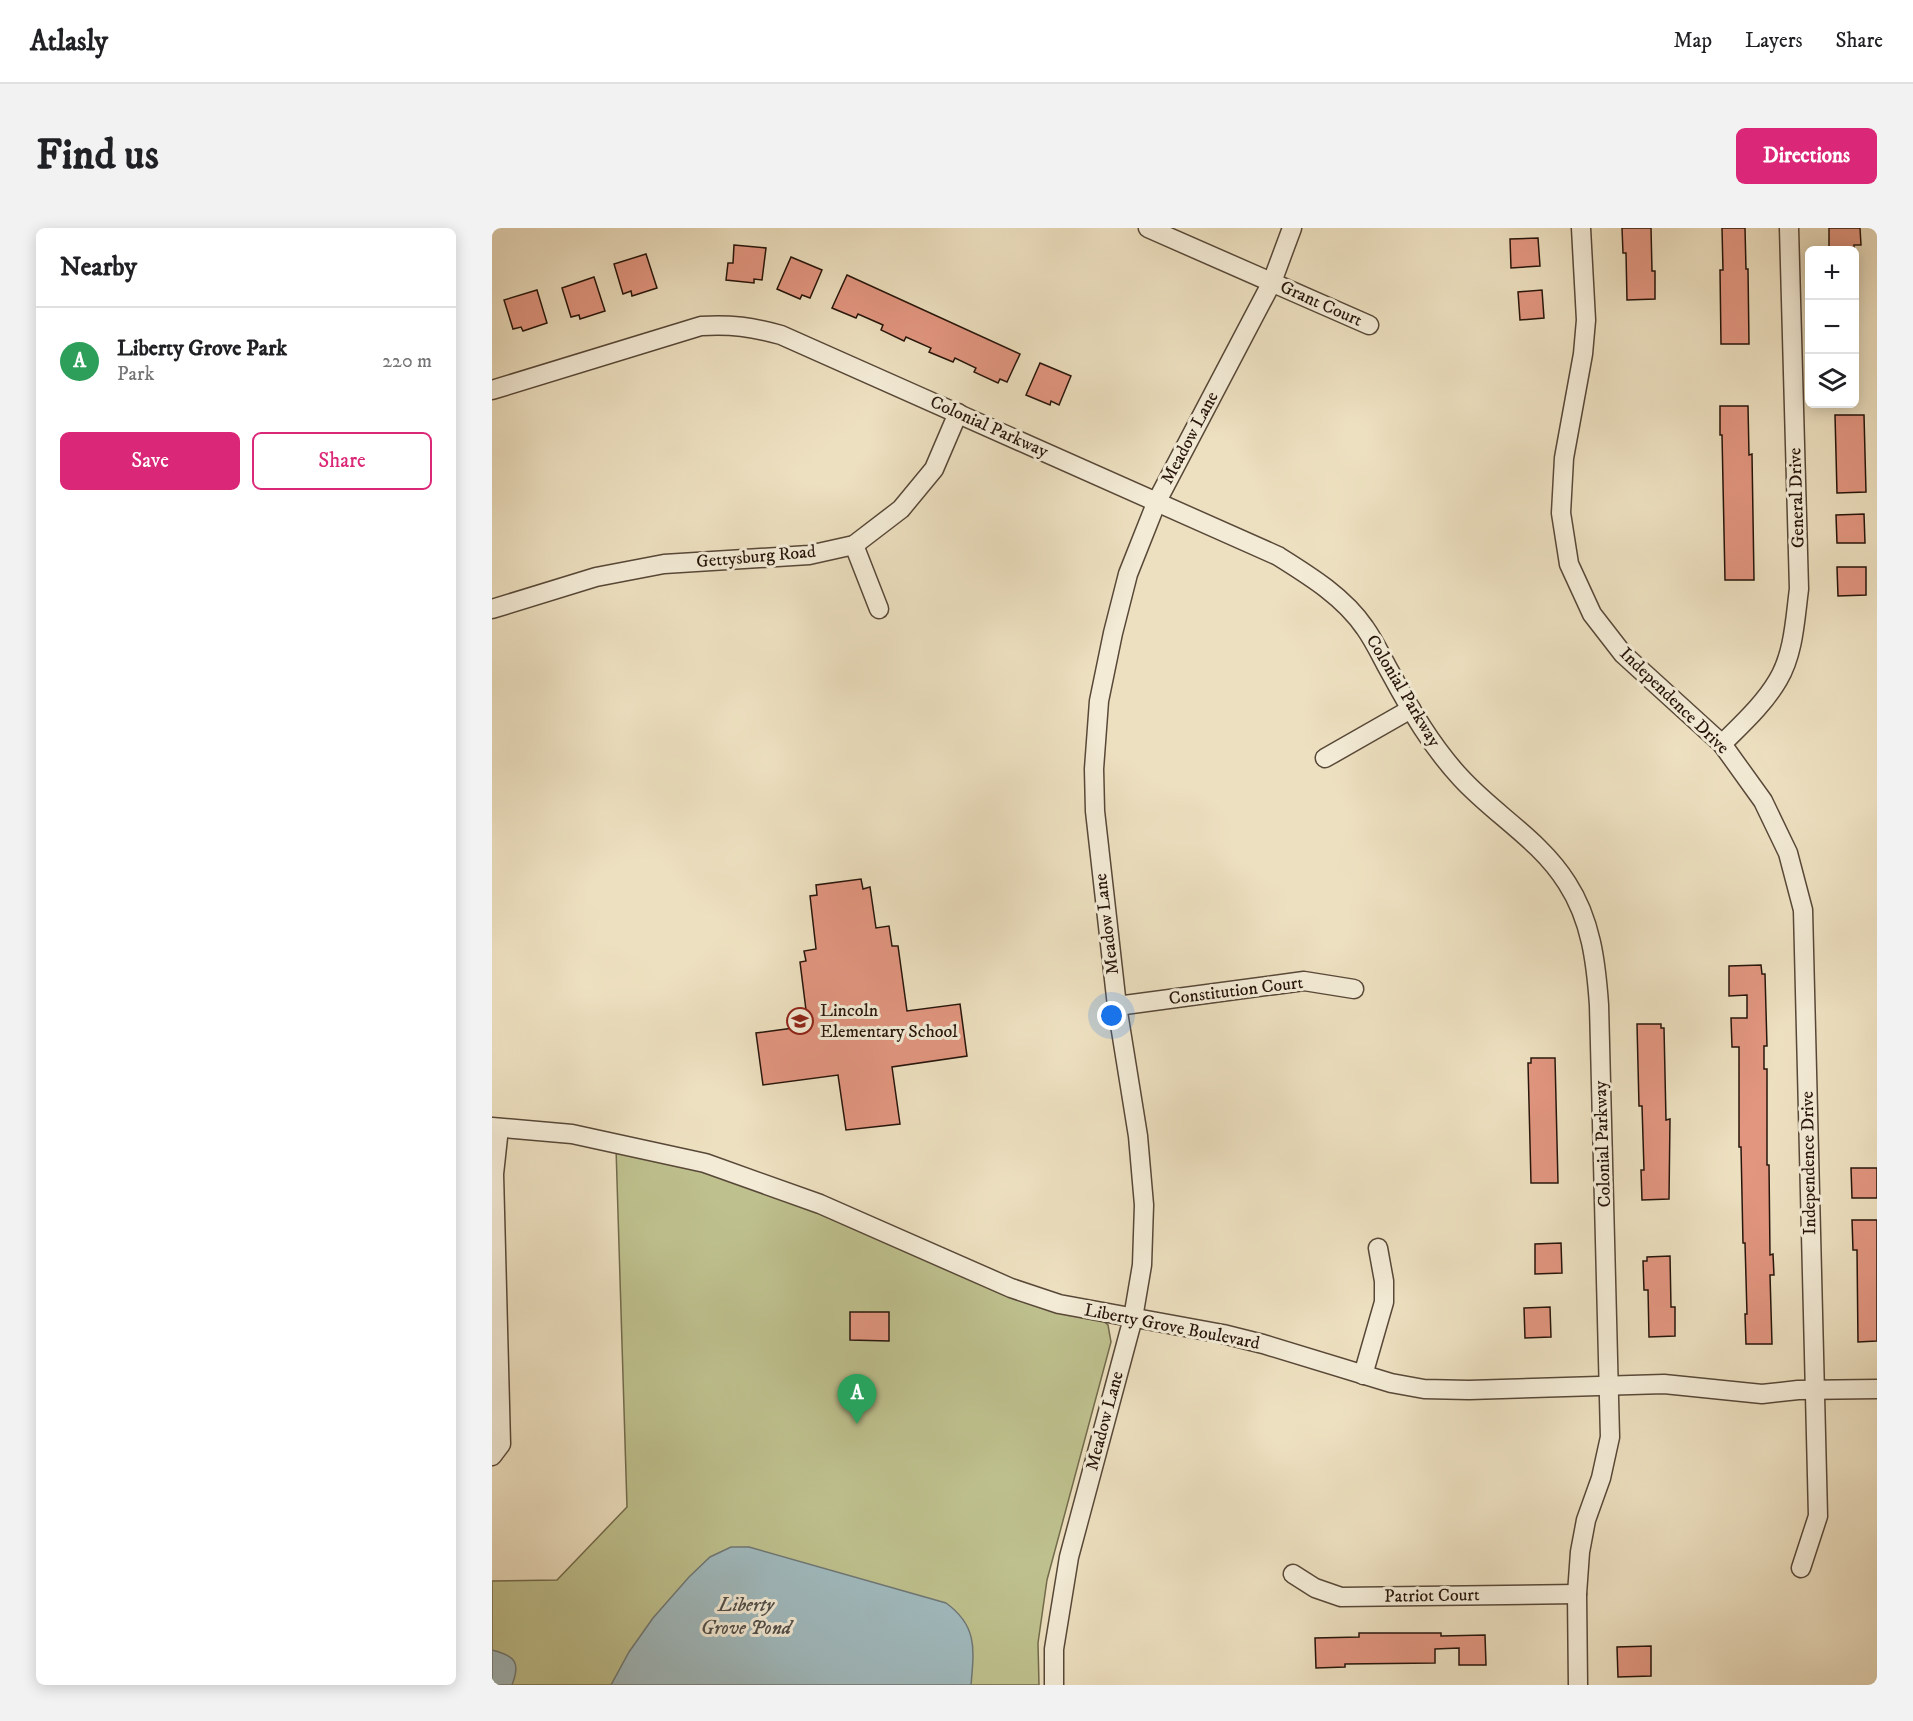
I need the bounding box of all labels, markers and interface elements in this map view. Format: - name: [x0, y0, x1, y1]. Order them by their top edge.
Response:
- text: Atlasly: [30, 24, 108, 59]
- text: Map: [1673, 28, 1712, 54]
- text: Layers: [1745, 28, 1803, 54]
- text: Share: [1836, 28, 1883, 54]
- button: Directions: [1736, 128, 1877, 184]
- text: Find us: [36, 130, 159, 182]
- map controls: [1805, 246, 1859, 408]
- button: +: [1805, 246, 1859, 300]
- text: Nearby: [60, 251, 137, 284]
- street label: Grant Court: [1276, 276, 1366, 332]
- button: −: [1805, 300, 1859, 354]
- text: Liberty Grove Park: [117, 335, 287, 362]
- text: A: [73, 349, 86, 374]
- text: 220 m: [382, 349, 432, 374]
- button: layers: [1805, 354, 1859, 408]
- text: Park: [117, 362, 154, 387]
- street label: Meadow Lane: [1156, 388, 1224, 488]
- street label: Colonial Parkway: [927, 391, 1052, 463]
- button: Save: [60, 432, 240, 490]
- button: Share: [252, 432, 432, 490]
- street label: General Drive: [1784, 447, 1810, 549]
- street label: Gettysburg Road: [695, 541, 817, 573]
- street label: Colonial Parkway: [1361, 631, 1445, 751]
- street label: Independence Drive: [1615, 643, 1733, 759]
- street label: Meadow Lane: [1090, 872, 1124, 976]
- street label: Constitution Court: [1168, 972, 1305, 1010]
- place label: Lincoln Elementary School: [820, 1000, 958, 1043]
- your location: [1097, 1001, 1126, 1030]
- school or university icon: Lincoln Elementary School: [785, 1006, 815, 1036]
- street label: Colonial Parkway: [1590, 1080, 1616, 1208]
- street label: Independence Drive: [1797, 1091, 1821, 1235]
- street label: Liberty Grove Boulevard: [1082, 1299, 1262, 1355]
- street label: Meadow Lane: [1081, 1369, 1129, 1473]
- pin: A: [838, 1374, 877, 1424]
- street label: Patriot Court: [1384, 1584, 1480, 1608]
- water label: Liberty Grove Pond: [701, 1593, 795, 1641]

